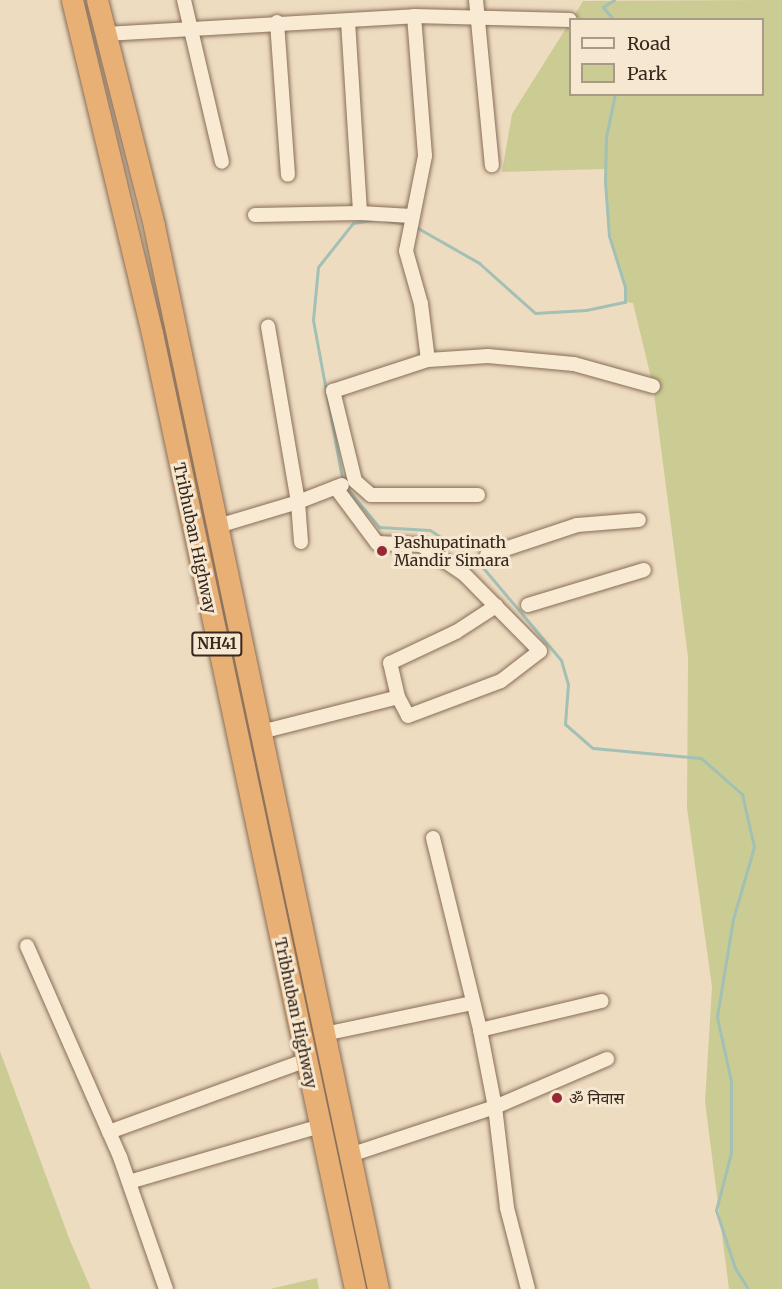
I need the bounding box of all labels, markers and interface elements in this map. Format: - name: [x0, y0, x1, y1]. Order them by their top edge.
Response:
- legend: [569, 18, 764, 96]
- text: Road: [627, 32, 671, 55]
- text: Park: [627, 62, 667, 85]
- street label: Tribhuban Highway: [170, 461, 220, 615]
- place label: Pashupatinath Mandir Simara: [394, 532, 509, 570]
- marker: Pashupatinath Mandir Simara: [375, 544, 389, 558]
- road number: NH41: [190, 632, 244, 656]
- street label: Tribhuban Highway: [271, 936, 321, 1090]
- place label: ॐ निवास: [569, 1088, 624, 1108]
- marker: ॐ निवास: [550, 1091, 564, 1105]

